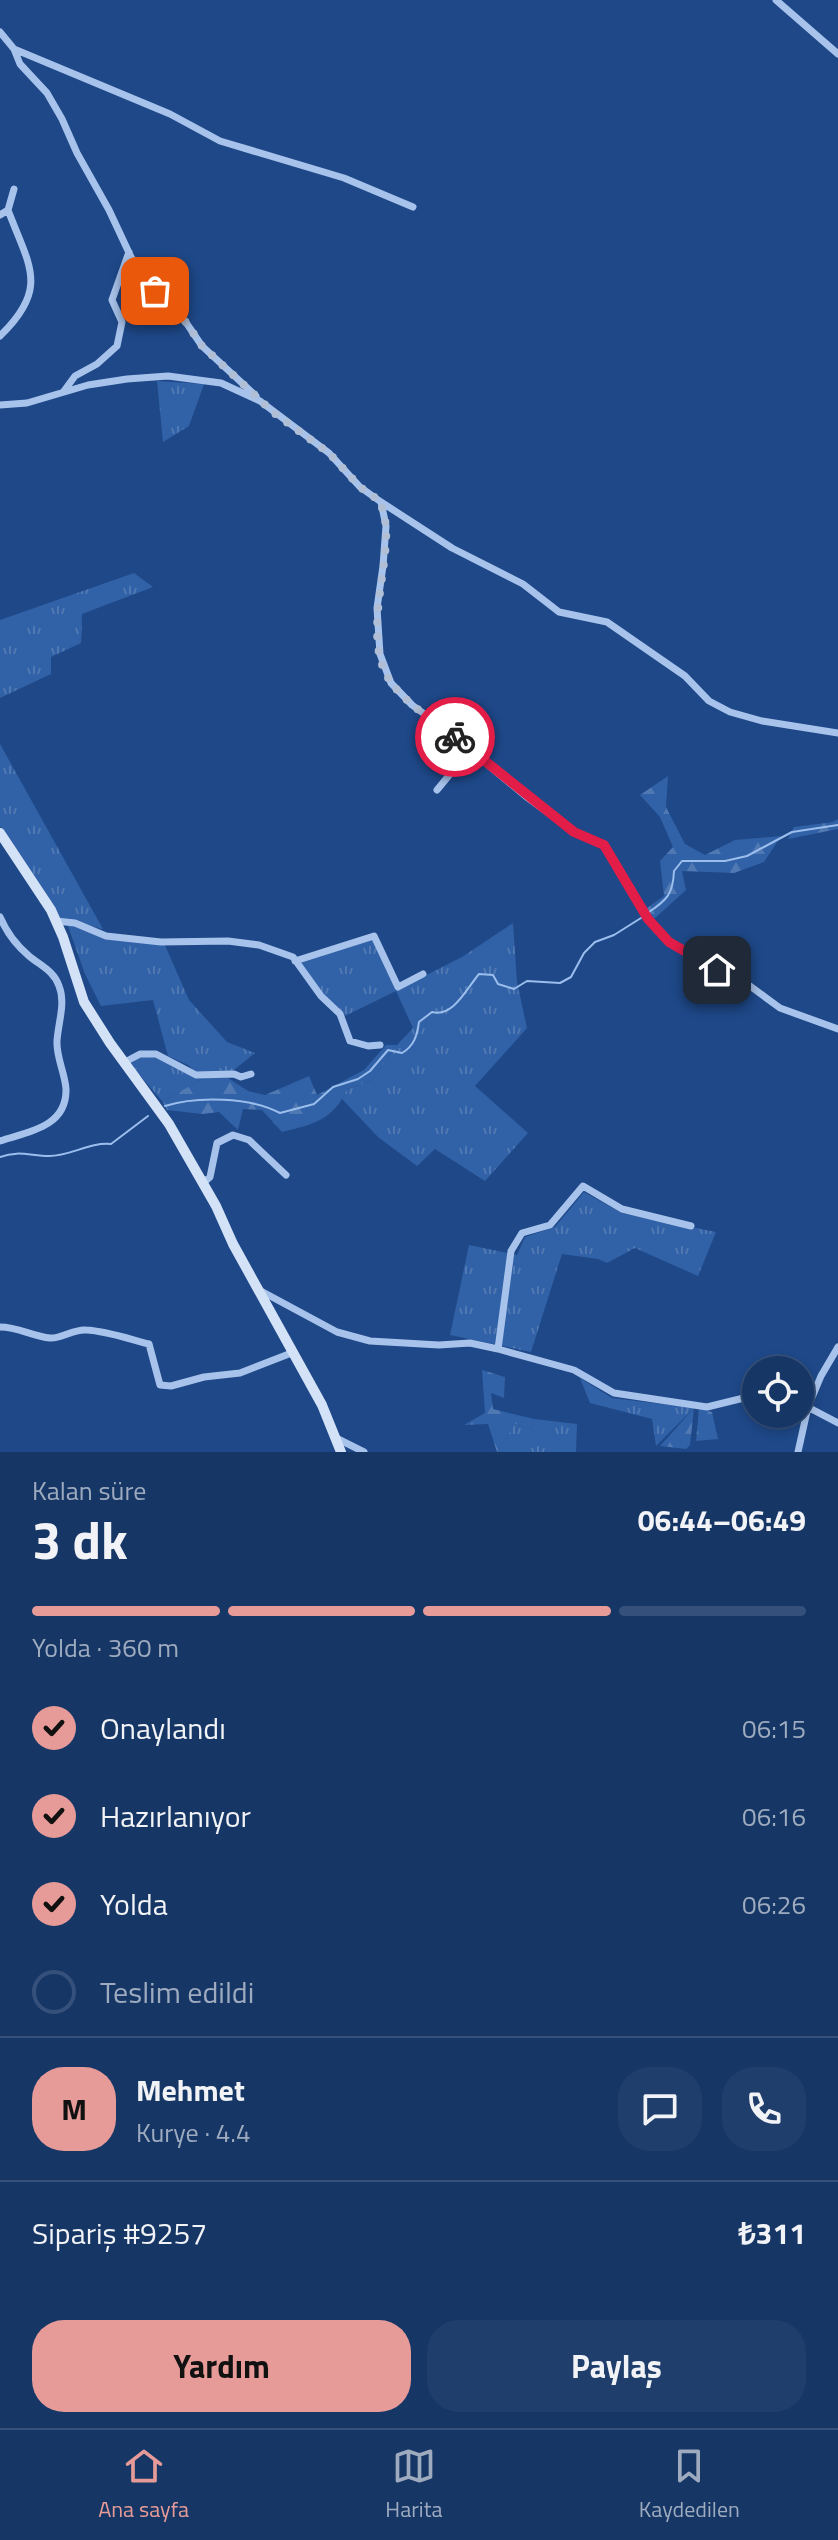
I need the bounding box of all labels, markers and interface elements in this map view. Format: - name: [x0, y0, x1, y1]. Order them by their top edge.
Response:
- pin: [121, 257, 189, 325]
- icon: bag: [133, 269, 177, 313]
- courier: [415, 697, 495, 777]
- icon: bike: [433, 715, 477, 759]
- pin: [683, 936, 751, 1004]
- icon: home: [695, 948, 739, 992]
- map controls: [742, 1356, 814, 1428]
- button: locate: [742, 1356, 814, 1428]
- text: Kalan süre: [32, 1471, 146, 1510]
- text: 06:44–06:49: [638, 1497, 806, 1543]
- text: 3 dk: [32, 1500, 128, 1579]
- text: Yolda · 360 m: [32, 1628, 179, 1667]
- text: Onaylandı: [100, 1705, 226, 1751]
- icon: check: [32, 1706, 76, 1750]
- text: 06:15: [742, 1709, 806, 1748]
- text: Hazırlanıyor: [100, 1793, 251, 1839]
- icon: check: [32, 1794, 76, 1838]
- text: 06:16: [742, 1797, 806, 1836]
- text: Yolda: [100, 1881, 168, 1927]
- icon: check: [32, 1882, 76, 1926]
- text: 06:26: [742, 1885, 806, 1924]
- text: Teslim edildi: [100, 1969, 254, 2015]
- text: Mehmet: [136, 2067, 245, 2113]
- button: chat: [618, 2067, 702, 2151]
- button: phone: [722, 2067, 806, 2151]
- text: M: [61, 2086, 87, 2132]
- text: Kurye · 4.4: [136, 2113, 251, 2152]
- text: Sipariş #9257: [32, 2210, 207, 2256]
- text: ₺311: [738, 2210, 806, 2256]
- button: Yardım: [32, 2320, 411, 2412]
- button: Paylaş: [427, 2320, 806, 2412]
- tab: Ana sayfa: [98, 2444, 189, 2526]
- tab: Harita: [385, 2444, 442, 2526]
- tab: Kaydedilen: [639, 2444, 740, 2526]

